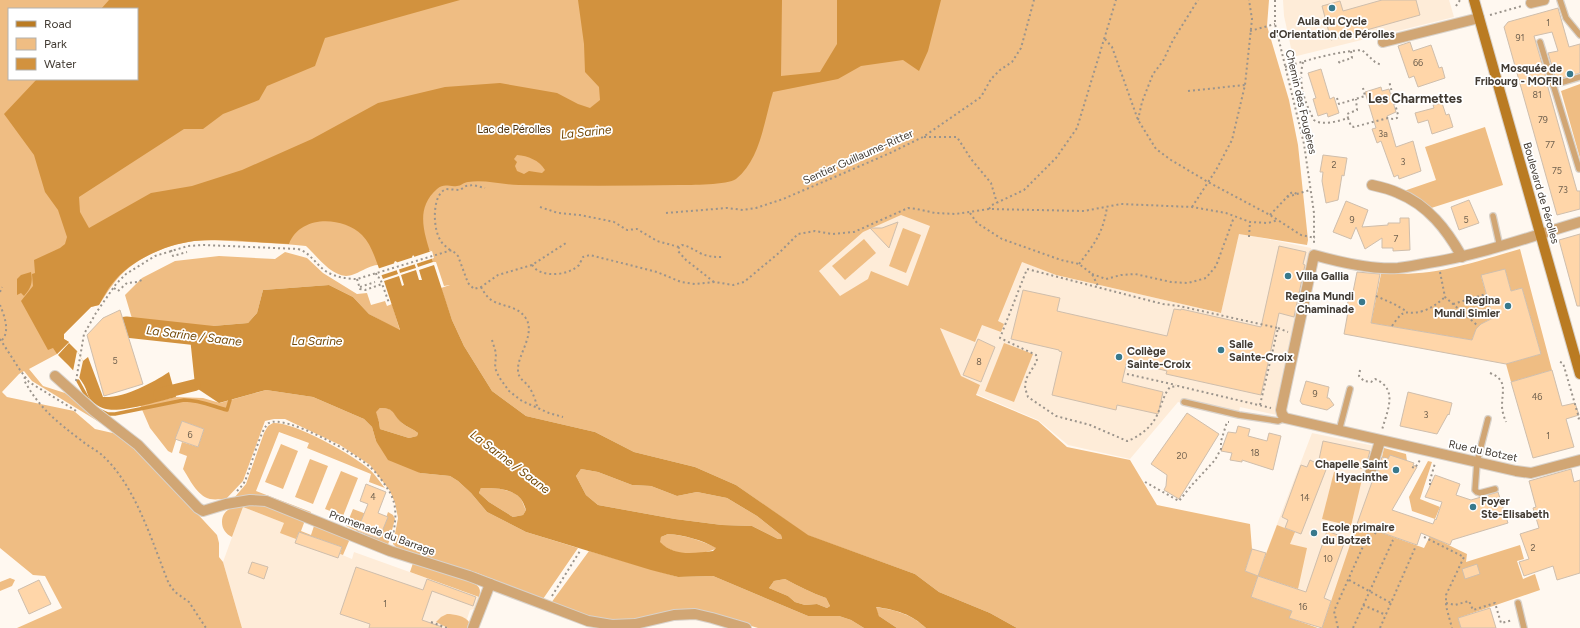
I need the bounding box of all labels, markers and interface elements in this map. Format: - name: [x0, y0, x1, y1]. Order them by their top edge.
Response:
- marker: Aula du Cycle d'Orientation de Pérolles: [1327, 3, 1337, 13]
- legend: [8, 8, 138, 80]
- place label: Aula du Cycle d'Orientation de Pérolles: [1269, 15, 1395, 41]
- text: Road: [44, 17, 72, 31]
- house number: 1: [1546, 17, 1550, 28]
- house number: 91: [1516, 32, 1524, 43]
- text: Park: [44, 37, 67, 51]
- street label: Chemin des Fougères: [1283, 48, 1319, 156]
- text: Water: [44, 57, 76, 71]
- house number: 66: [1413, 57, 1423, 68]
- place label: Mosquée de Fribourg - MOFRI: [1475, 62, 1562, 88]
- marker: Mosquée de Fribourg - MOFRI: [1565, 69, 1575, 79]
- house number: 81: [1532, 89, 1542, 100]
- district label: Les Charmettes: [1368, 91, 1462, 106]
- house number: 79: [1538, 114, 1548, 125]
- water label: La Sarine: [560, 122, 612, 142]
- park label: Lac de Pérolles: [477, 123, 551, 136]
- street label: Sentier Guillaume-Ritter: [801, 127, 915, 187]
- house number: 3a: [1378, 128, 1388, 139]
- house number: 77: [1545, 139, 1555, 150]
- street label: Boulevard de Pérolles: [1520, 141, 1562, 245]
- house number: 3: [1401, 156, 1406, 167]
- house number: 2: [1331, 159, 1337, 170]
- house number: 75: [1552, 165, 1562, 176]
- house number: 73: [1558, 184, 1568, 195]
- house number: 9: [1349, 214, 1355, 225]
- house number: 5: [1463, 214, 1469, 225]
- house number: 7: [1394, 233, 1399, 244]
- place label: Villa Gallia: [1296, 270, 1349, 283]
- marker: Villa Gallia: [1283, 271, 1293, 281]
- place label: Regina Mundi Chaminade: [1285, 290, 1354, 316]
- place label: Regina Mundi Simler: [1434, 294, 1501, 320]
- marker: Regina Mundi Chaminade: [1357, 297, 1367, 307]
- marker: Regina Mundi Simler: [1503, 301, 1513, 311]
- water label: La Sarine / Saane: [145, 323, 243, 349]
- water label: La Sarine: [292, 334, 343, 348]
- place label: Salle Sainte-Croix: [1229, 338, 1293, 364]
- place label: Collège Sainte-Croix: [1127, 345, 1191, 371]
- marker: Salle Sainte-Croix: [1216, 345, 1226, 355]
- marker: Collège Sainte-Croix: [1114, 352, 1124, 362]
- house number: 5: [112, 355, 118, 366]
- house number: 8: [976, 356, 982, 367]
- house number: 9: [1312, 388, 1318, 399]
- house number: 46: [1532, 391, 1542, 402]
- house number: 3: [1424, 409, 1429, 420]
- water label: La Sarine / Saane: [467, 427, 553, 497]
- house number: 6: [187, 429, 193, 440]
- house number: 1: [1546, 430, 1550, 441]
- street label: Rue du Botzet: [1447, 437, 1519, 465]
- house number: 18: [1250, 447, 1260, 458]
- house number: 20: [1177, 450, 1188, 461]
- place label: Chapelle Saint Hyacinthe: [1315, 458, 1389, 484]
- marker: Chapelle Saint Hyacinthe: [1391, 465, 1401, 475]
- house number: 4: [370, 491, 376, 502]
- house number: 14: [1300, 492, 1310, 503]
- place label: Foyer Ste-Elisabeth: [1481, 495, 1549, 521]
- marker: Foyer Ste-Elisabeth: [1468, 502, 1478, 512]
- street label: Promenade du Barrage: [327, 508, 437, 558]
- place label: Ecole primaire du Botzet: [1322, 521, 1395, 547]
- marker: Ecole primaire du Botzet: [1309, 528, 1319, 538]
- house number: 2: [1530, 542, 1536, 553]
- house number: 10: [1323, 553, 1333, 564]
- house number: 1: [383, 598, 387, 609]
- house number: 16: [1299, 601, 1307, 612]

